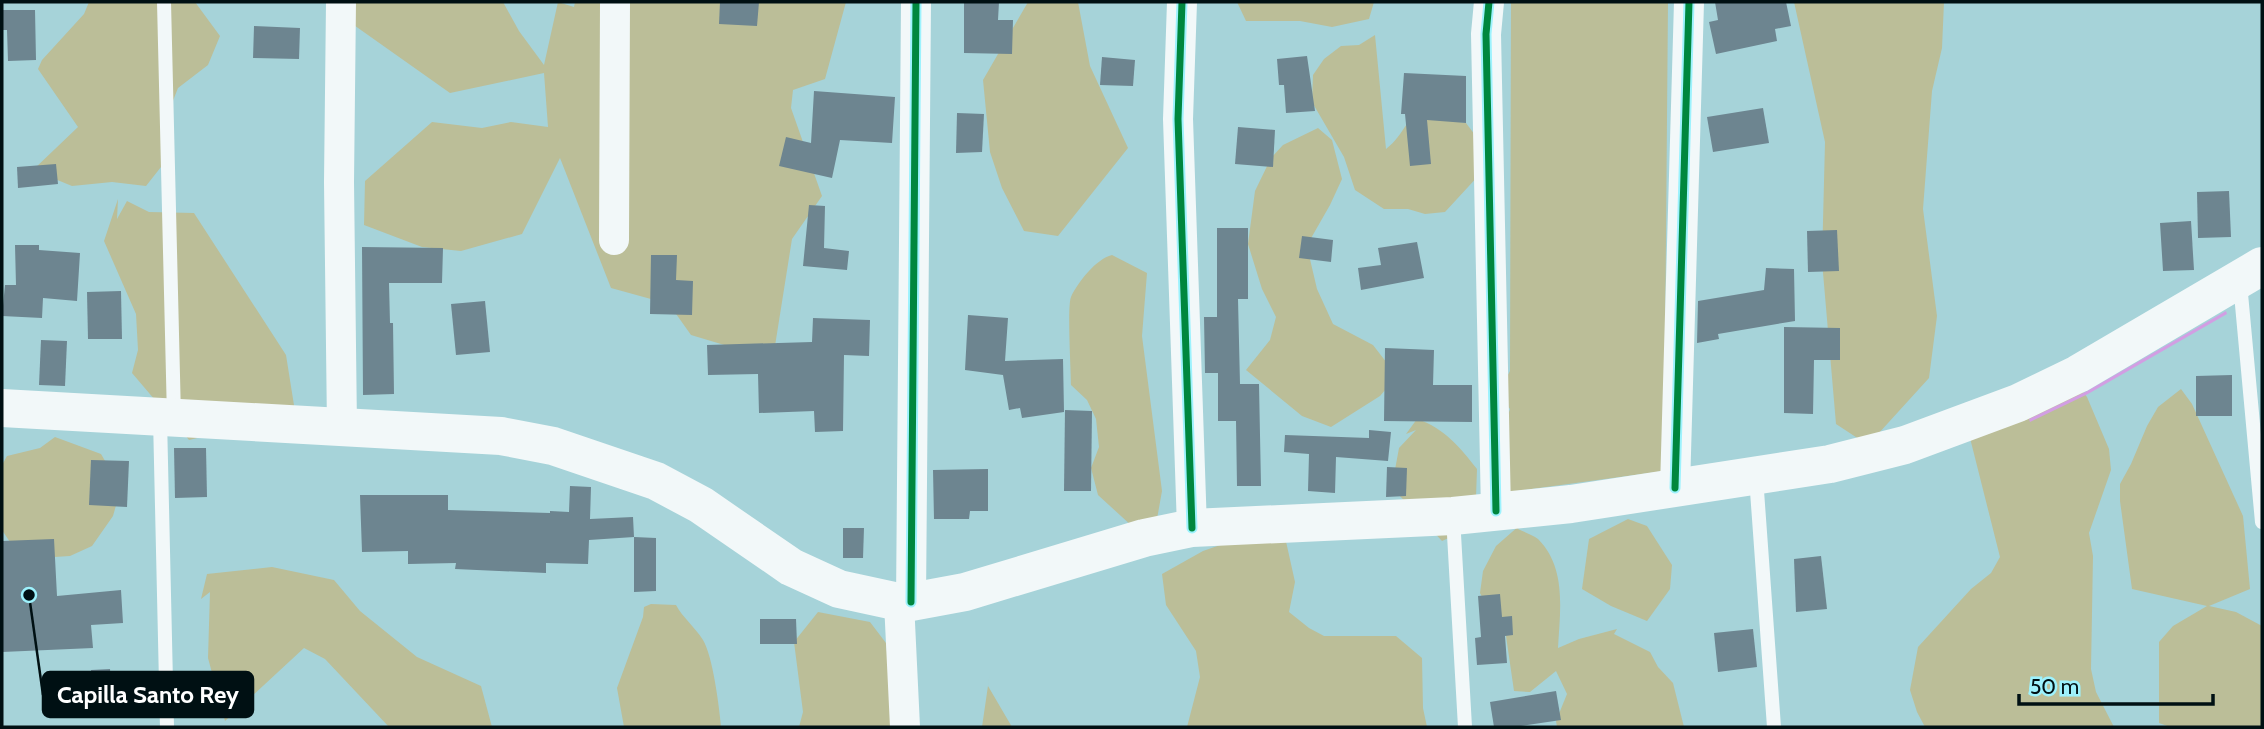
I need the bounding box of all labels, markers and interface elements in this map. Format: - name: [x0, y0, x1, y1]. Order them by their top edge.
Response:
- scale bar: [2019, 662, 2213, 706]
- callout: Capilla Santo Rey: [43, 672, 253, 717]
- text: 50 m: [2030, 674, 2079, 699]
- text: Capilla Santo Rey: [57, 680, 239, 709]

